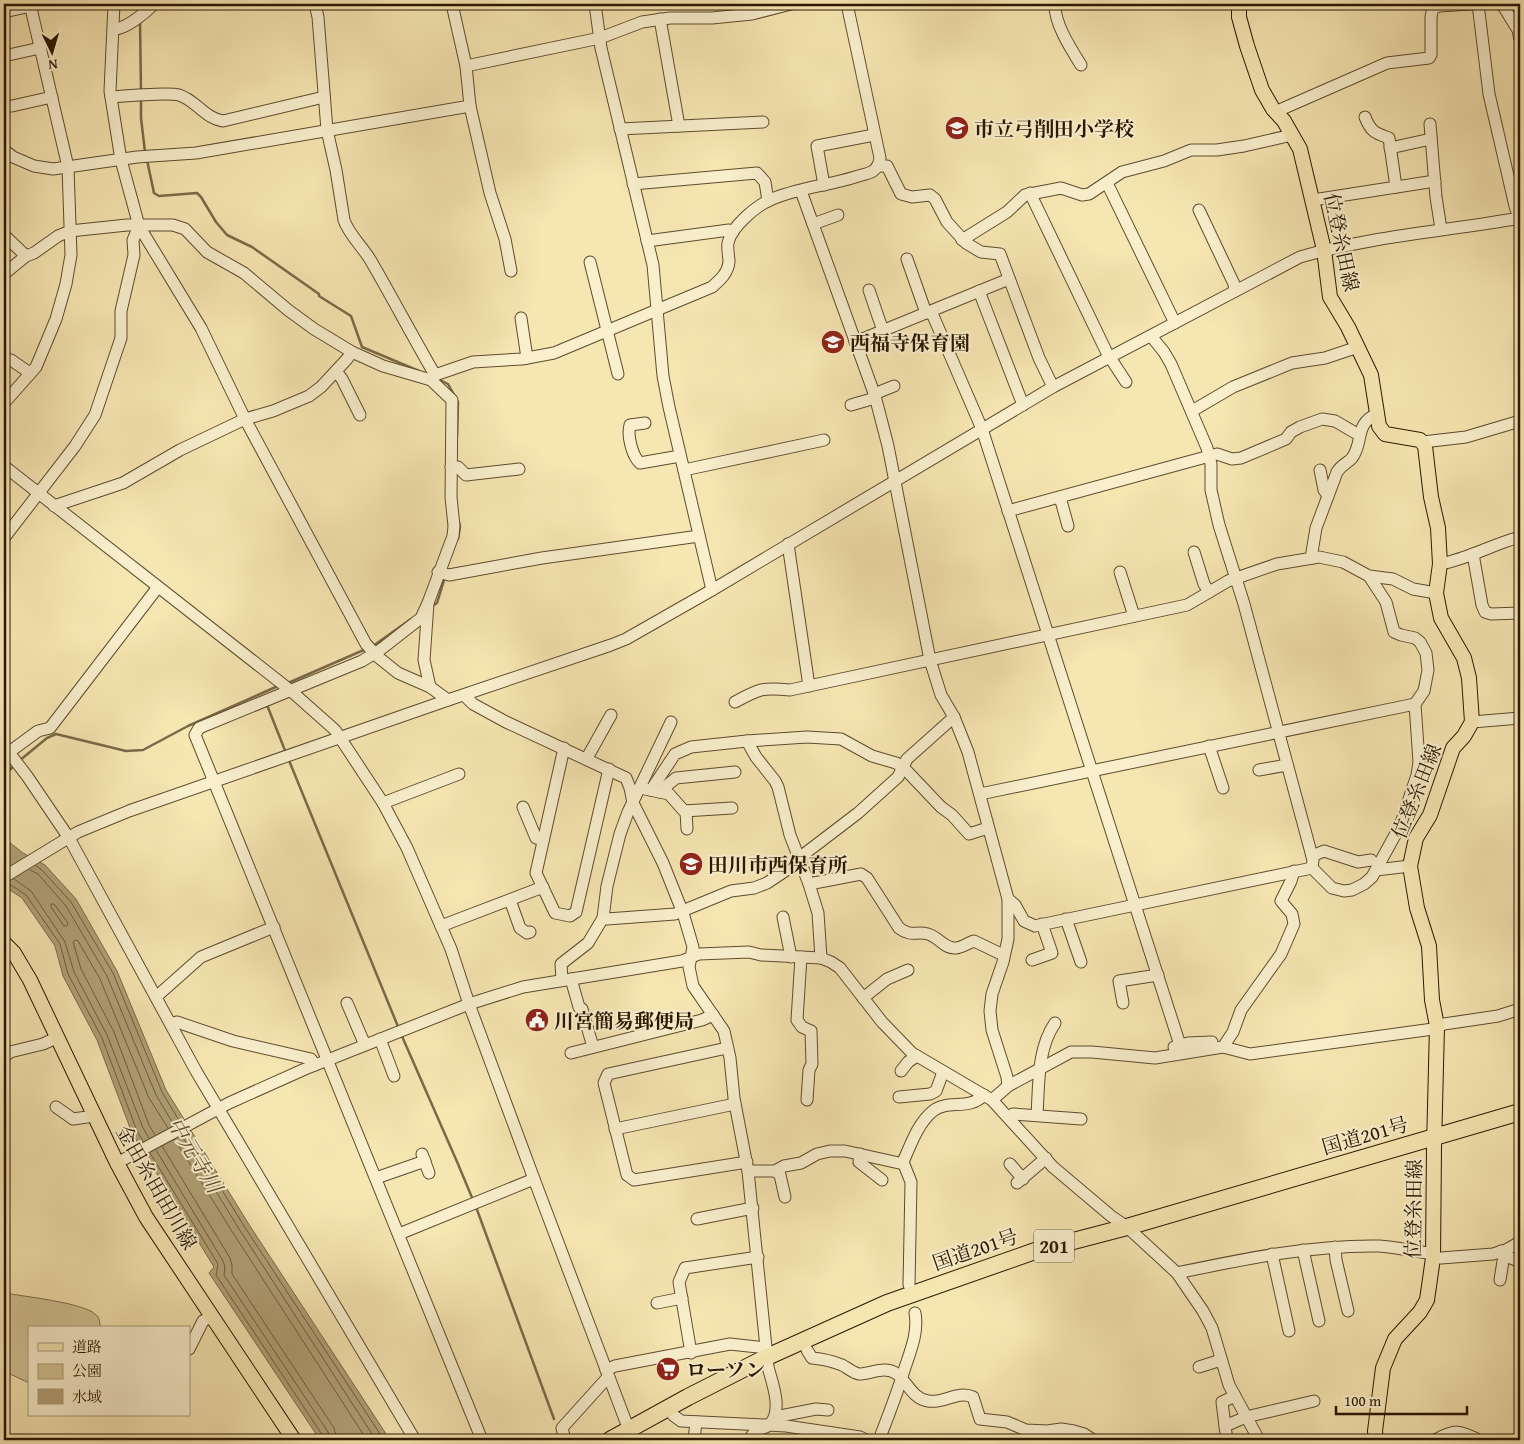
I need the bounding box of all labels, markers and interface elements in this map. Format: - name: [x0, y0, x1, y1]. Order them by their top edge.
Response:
- north arrow: [28, 28, 78, 78]
- text: N: [47, 55, 59, 75]
- place label: 市立弓削田小学校: [974, 114, 1134, 143]
- school or university icon: 市立弓削田小学校: [944, 115, 970, 141]
- street label: 位登糸田線: [1317, 190, 1367, 294]
- place label: 西福寺保育園: [850, 328, 970, 357]
- school or university icon: 西福寺保育園: [820, 329, 846, 355]
- street label: 位登糸田線: [1384, 739, 1448, 843]
- place label: 田川市西保育所: [708, 850, 848, 879]
- school or university icon: 田川市西保育所: [678, 851, 704, 877]
- place label: 川宮簡易郵便局: [554, 1006, 694, 1035]
- public building icon: 川宮簡易郵便局: [524, 1007, 550, 1033]
- street label: 国道201号: [1318, 1109, 1412, 1161]
- water label: 中元寺川: [160, 1111, 231, 1201]
- street label: 金田糸田田川線: [109, 1119, 205, 1255]
- street label: 位登糸田線: [1398, 1159, 1428, 1259]
- street label: 国道201号: [928, 1221, 1022, 1277]
- road number: 201: [1034, 1230, 1074, 1262]
- legend: [28, 1326, 190, 1416]
- text: 道路: [72, 1336, 102, 1357]
- place label: ローソン: [686, 1355, 765, 1384]
- supermarket icon: ローソン: [655, 1356, 681, 1382]
- text: 公園: [72, 1360, 102, 1381]
- scale bar: [1336, 1384, 1468, 1416]
- text: 水域: [72, 1386, 102, 1407]
- text: 100 m: [1344, 1390, 1382, 1411]

